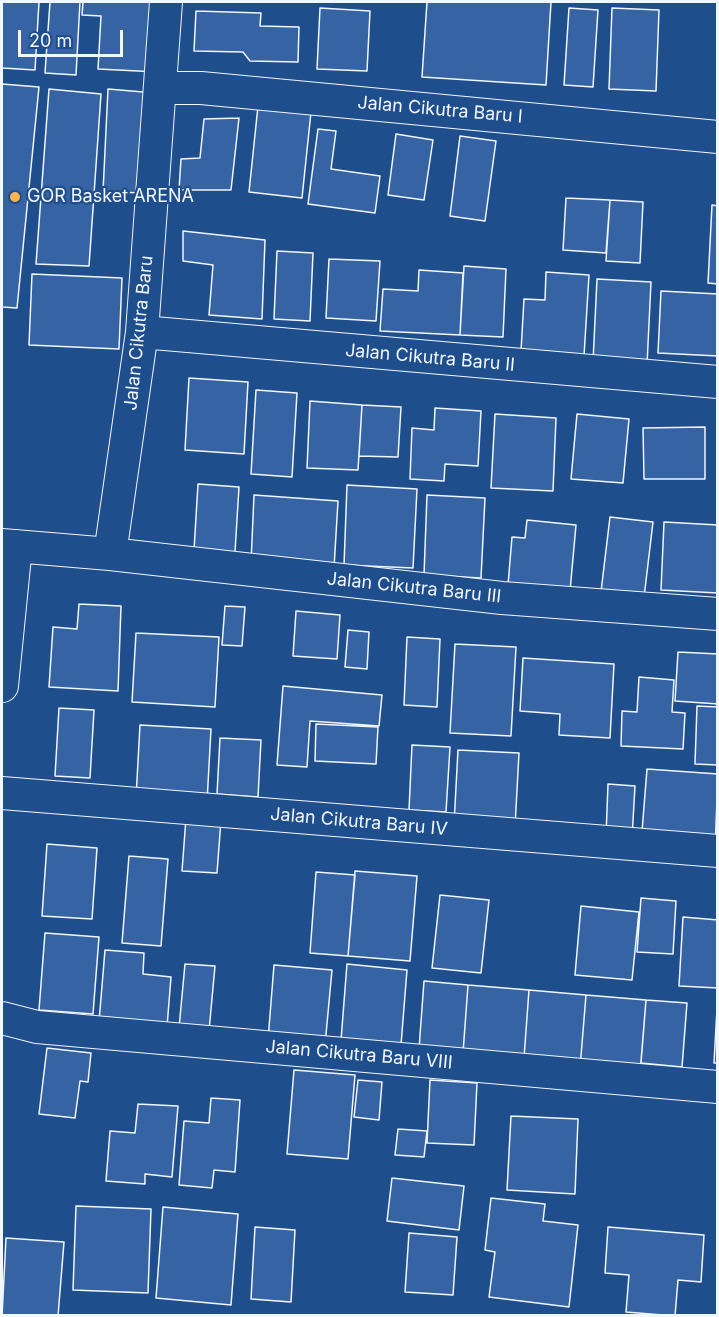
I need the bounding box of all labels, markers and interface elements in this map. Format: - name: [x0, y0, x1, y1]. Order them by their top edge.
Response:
- scale bar: [21, 18, 126, 56]
- text: 20 m: [29, 30, 72, 51]
- street label: Jalan Cikutra Baru I: [357, 92, 523, 128]
- place label: GOR Basket ARENA: [27, 186, 194, 208]
- marker: GOR Basket ARENA: [8, 190, 22, 204]
- street label: Jalan Cikutra Baru: [120, 254, 158, 412]
- street label: Jalan Cikutra Baru II: [344, 340, 516, 376]
- street label: Jalan Cikutra Baru III: [326, 568, 502, 608]
- street label: Jalan Cikutra Baru IV: [269, 803, 449, 841]
- street label: Jalan Cikutra Baru VIII: [265, 1036, 453, 1074]

